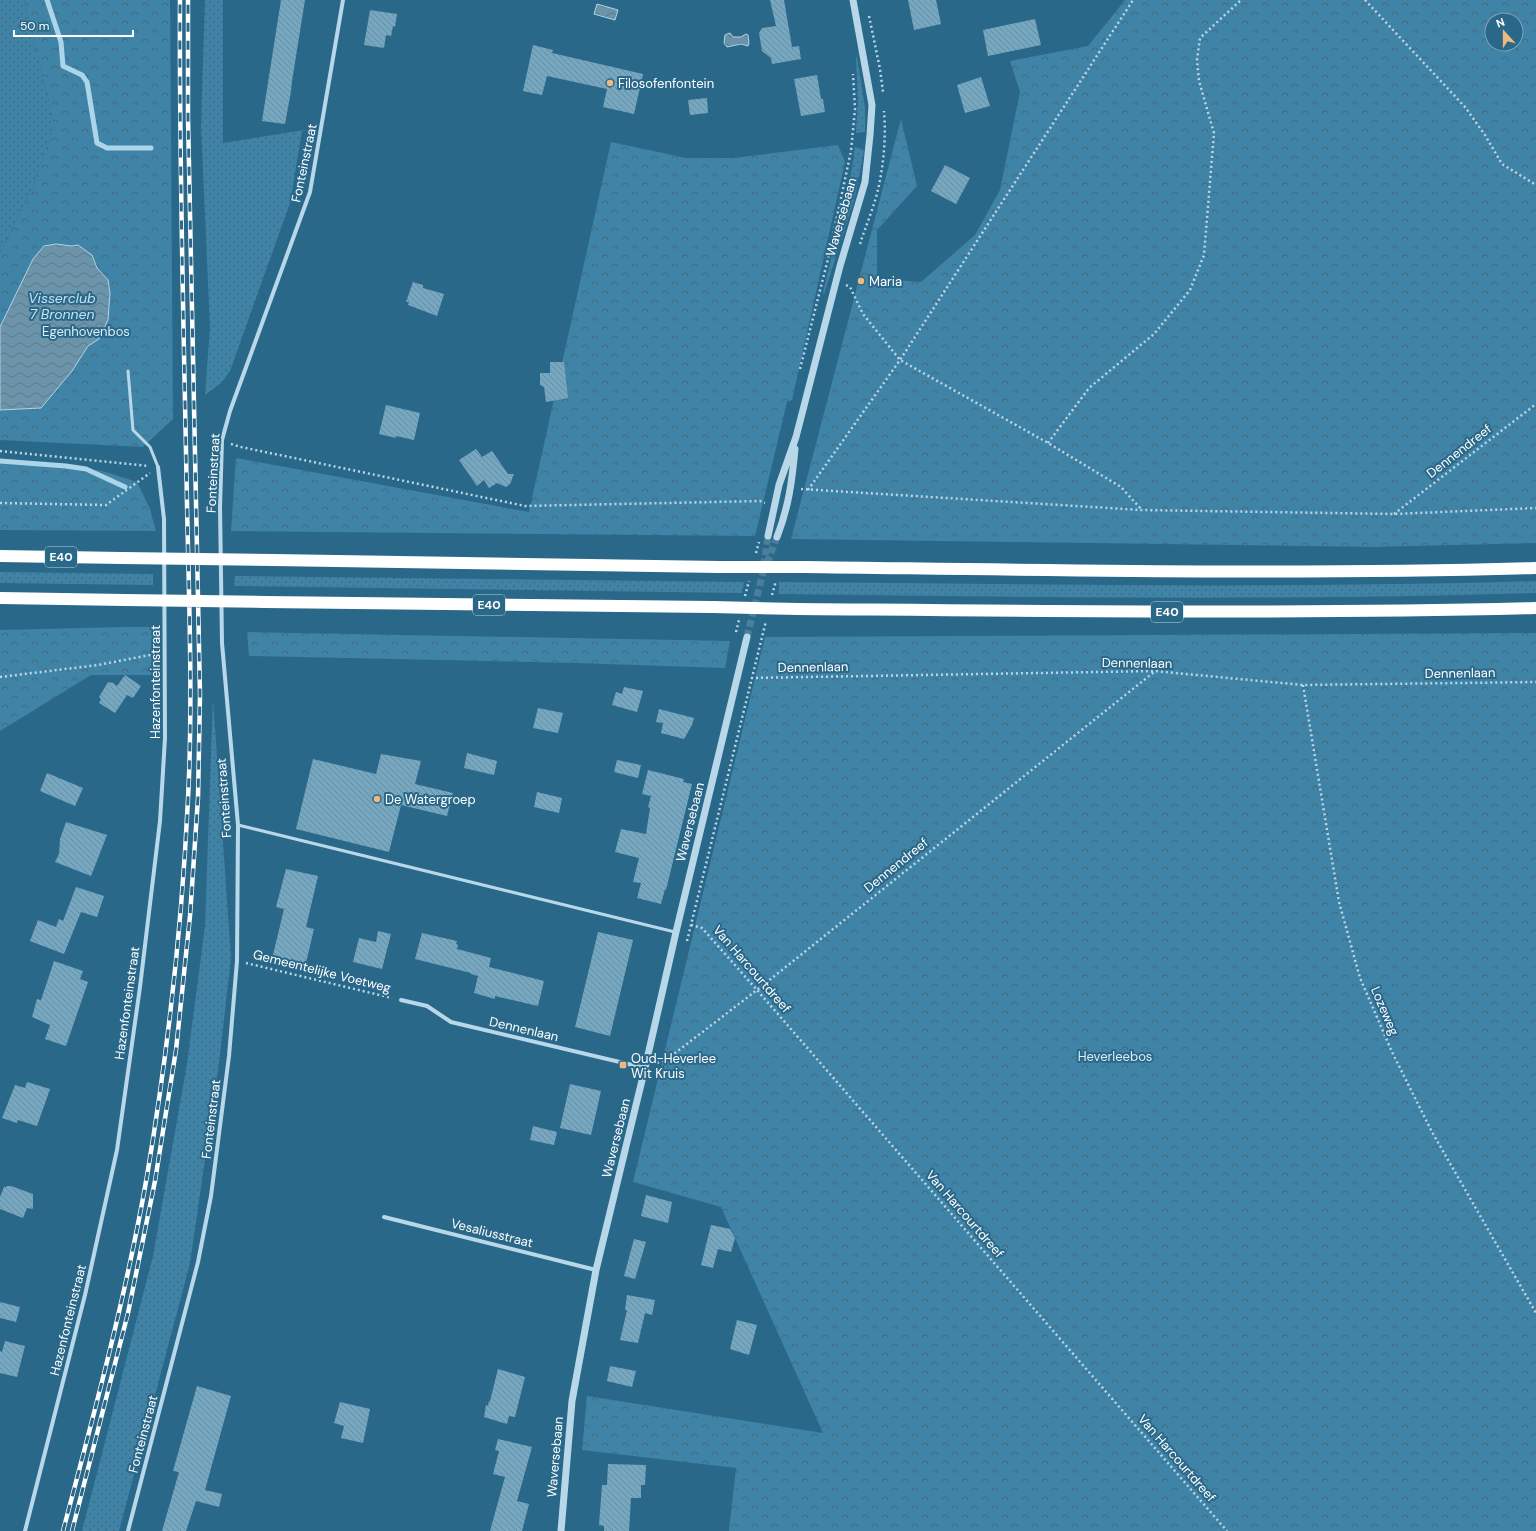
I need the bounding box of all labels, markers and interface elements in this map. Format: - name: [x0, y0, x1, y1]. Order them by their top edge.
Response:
- scale bar: [14, 12, 133, 38]
- north arrow: [1484, 12, 1524, 52]
- text: N: [1494, 15, 1507, 31]
- text: 50 m: [20, 18, 49, 34]
- place label: Filosofenfontein: [618, 75, 714, 92]
- marker: Filosofenfontein: [605, 78, 615, 88]
- street label: Fonteinstraat: [287, 122, 321, 204]
- street label: Waversebaan: [822, 176, 860, 258]
- place label: Maria: [869, 273, 902, 290]
- marker: Maria: [856, 276, 866, 286]
- water label: Visserclub 7 Bronnen: [28, 289, 96, 323]
- park label: Egenhovenbos: [42, 323, 130, 340]
- street label: Dennendreef: [1423, 420, 1495, 482]
- street label: Fonteinstraat: [202, 433, 224, 513]
- road number: E40: [45, 547, 77, 567]
- road number: E40: [473, 595, 505, 615]
- road number: E40: [1151, 602, 1183, 622]
- street label: Hazenfonteinstraat: [147, 625, 164, 739]
- street label: Dennenlaan: [1102, 654, 1172, 672]
- street label: Dennenlaan: [778, 658, 848, 676]
- street label: Dennenlaan: [1425, 664, 1495, 682]
- street label: Fonteinstraat: [213, 758, 235, 838]
- street label: Waversebaan: [672, 781, 708, 863]
- place label: De Watergroep: [385, 791, 476, 808]
- marker: De Watergroep: [372, 794, 382, 804]
- street label: Dennendreef: [860, 833, 932, 896]
- street label: Van Harcourtdreef: [709, 922, 795, 1017]
- street label: Hazenfonteinstraat: [111, 945, 143, 1061]
- street label: Gemeentelijke Voetweg: [251, 946, 393, 996]
- street label: Lozeweg: [1367, 984, 1403, 1038]
- street label: Dennenlaan: [488, 1013, 560, 1045]
- park label: Heverleebos: [1078, 1048, 1152, 1065]
- place label: Oud-Heverlee Wit Kruis: [631, 1050, 716, 1082]
- marker: Oud-Heverlee Wit Kruis: [618, 1060, 628, 1070]
- street label: Fonteinstraat: [198, 1078, 224, 1160]
- street label: Waversebaan: [598, 1097, 634, 1179]
- street label: Van Harcourtdreef: [922, 1167, 1008, 1262]
- street label: Vesaliusstraat: [449, 1215, 535, 1251]
- street label: Hazenfonteinstraat: [46, 1263, 90, 1377]
- street label: Fonteinstraat: [124, 1393, 162, 1475]
- street label: Van Harcourtdreef: [1134, 1411, 1220, 1506]
- street label: Waversebaan: [543, 1416, 567, 1498]

